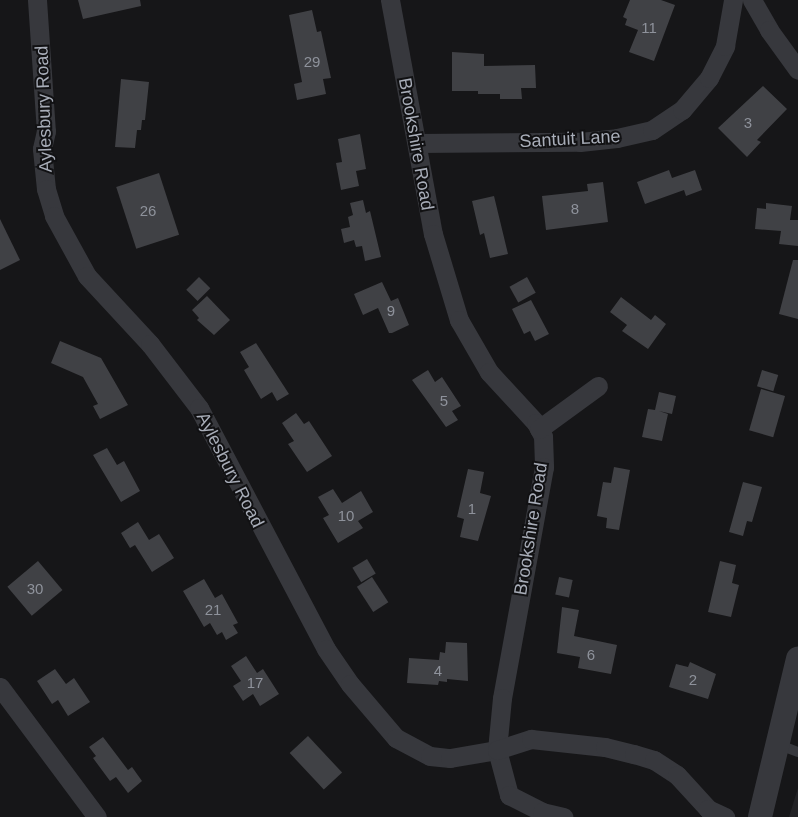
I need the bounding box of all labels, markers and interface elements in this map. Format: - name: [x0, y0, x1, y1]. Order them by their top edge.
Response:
- house number: 11: [641, 19, 657, 37]
- street label: Aylesbury Road: [31, 45, 57, 173]
- house number: 29: [304, 53, 320, 71]
- street label: Brookshire Road: [394, 76, 438, 212]
- house number: 3: [744, 114, 752, 132]
- street label: Santuit Lane: [519, 126, 621, 152]
- house number: 8: [571, 200, 579, 218]
- house number: 26: [140, 202, 156, 220]
- house number: 9: [387, 302, 395, 320]
- house number: 5: [440, 392, 448, 410]
- street label: Aylesbury Road: [192, 409, 268, 531]
- street label: Brookshire Road: [510, 461, 552, 597]
- house number: 1: [468, 500, 476, 518]
- house number: 10: [338, 507, 354, 525]
- house number: 30: [27, 580, 43, 598]
- house number: 21: [205, 601, 221, 619]
- house number: 6: [587, 646, 595, 664]
- house number: 4: [434, 662, 442, 680]
- house number: 2: [689, 671, 697, 689]
- house number: 17: [247, 674, 263, 692]

